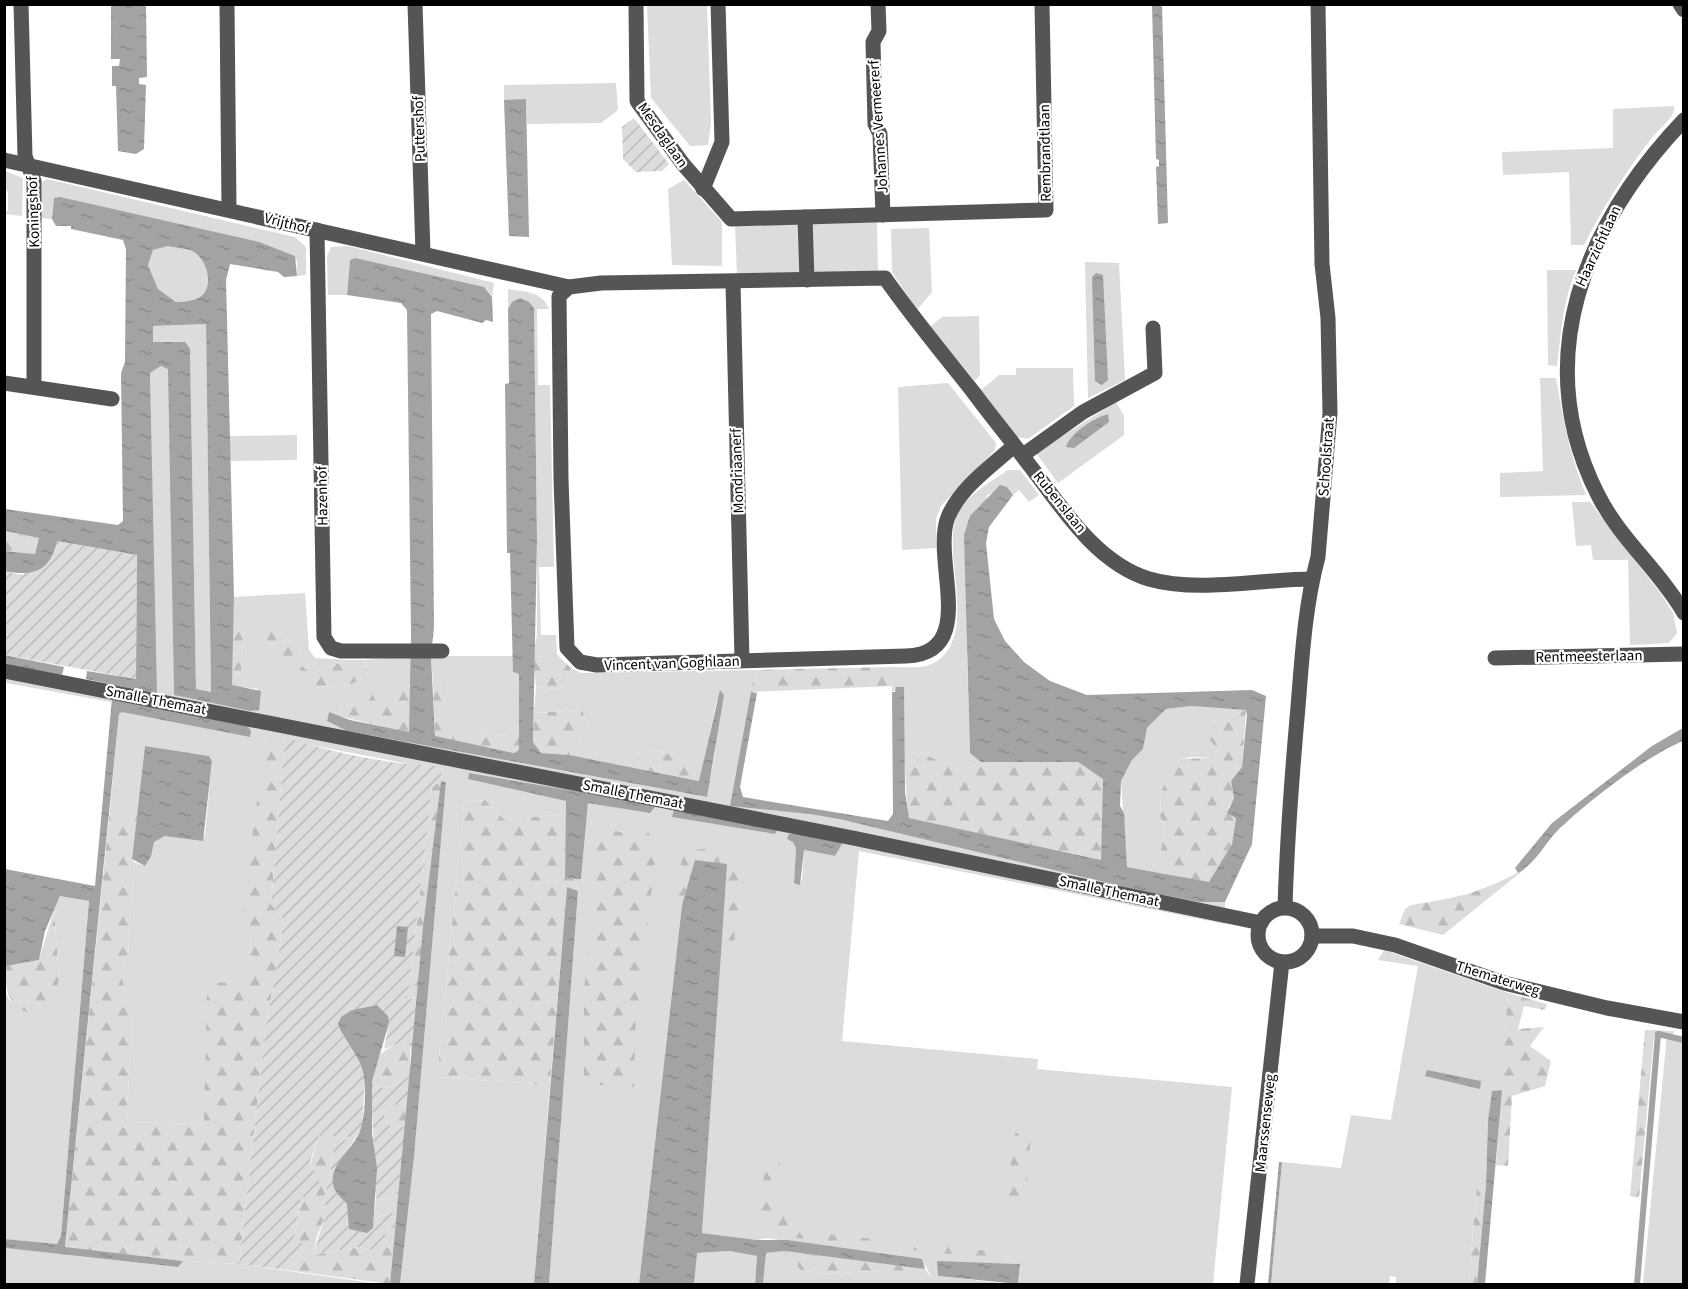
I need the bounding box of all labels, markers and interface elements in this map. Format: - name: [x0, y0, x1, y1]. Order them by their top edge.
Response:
- street label: Johannes Vermeererf: [863, 59, 894, 194]
- street label: Puttershof: [408, 95, 431, 162]
- street label: Mesdaglaan: [632, 98, 693, 172]
- street label: Rembrandtlaan: [1034, 104, 1057, 202]
- street label: Koningshof: [22, 175, 45, 248]
- street label: Haarzichtlaan: [1570, 202, 1626, 290]
- street label: Vrijthof: [262, 208, 312, 239]
- street label: Schoolstraat: [1313, 417, 1340, 497]
- street label: Mondriaanerf: [726, 428, 749, 514]
- street label: Hazenhof: [311, 465, 334, 526]
- street label: Rubenslaan: [1028, 467, 1091, 538]
- street label: Rentmeesterlaan: [1535, 645, 1643, 668]
- street label: Vincent van Goghlaan: [604, 651, 740, 676]
- street label: Smalle Themaat: [104, 680, 208, 721]
- street label: Smalle Themaat: [581, 774, 685, 815]
- street label: Smalle Themaat: [1057, 871, 1161, 912]
- street label: Thematerweg: [1453, 956, 1543, 1001]
- street label: Maarssenseweg: [1250, 1072, 1281, 1173]

